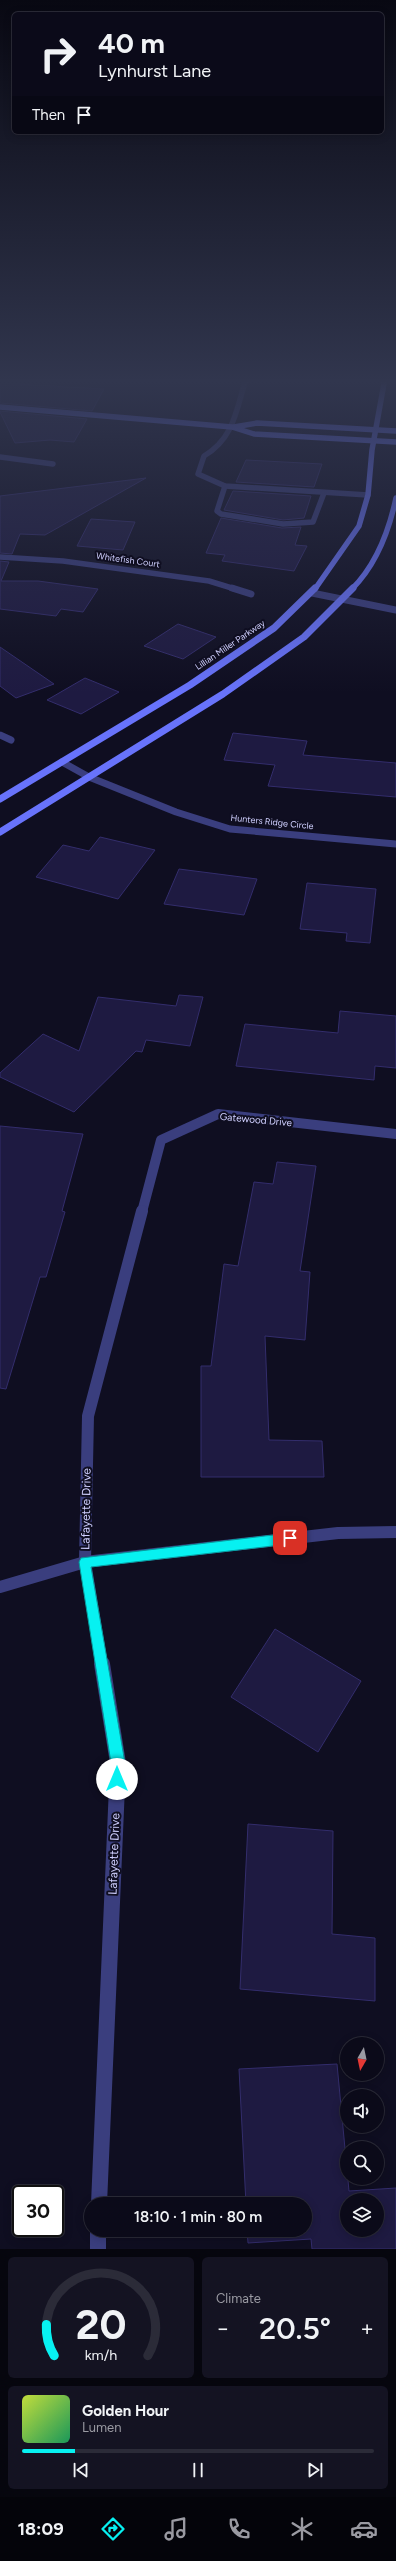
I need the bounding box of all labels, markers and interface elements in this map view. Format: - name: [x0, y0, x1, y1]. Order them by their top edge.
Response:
- text: 40 m: [98, 26, 165, 60]
- icon: right: [32, 28, 84, 80]
- text: Lynhurst Lane: [98, 60, 211, 82]
- icon: arrive: [73, 104, 95, 126]
- text: Then: [32, 106, 65, 124]
- street label: Whitefish Court: [96, 550, 161, 569]
- street label: Lillian Miller Parkway: [193, 617, 267, 672]
- street label: Hunters Ridge Circle: [230, 812, 314, 831]
- street label: Gatewood Drive: [219, 1110, 293, 1129]
- street label: Lafayette Drive: [78, 1468, 94, 1550]
- pin: [273, 1521, 307, 1555]
- icon: arrive: [279, 1527, 301, 1549]
- position arrow: [96, 1758, 138, 1800]
- street label: Lafayette Drive: [106, 1812, 122, 1895]
- north arrow: [340, 2037, 384, 2081]
- map controls: [340, 2037, 384, 2237]
- button: sound: [340, 2089, 384, 2133]
- button: search: [340, 2141, 384, 2185]
- speed limit sign: 30: [12, 2185, 64, 2237]
- button: layers: [340, 2193, 384, 2237]
- text: 18:10 · 1 min · 80 m: [134, 2208, 262, 2226]
- text: Climate: [216, 2291, 261, 2306]
- text: 20: [75, 2298, 127, 2348]
- text: 20.5°: [259, 2310, 331, 2347]
- text: −: [216, 2315, 230, 2342]
- text: +: [360, 2315, 374, 2342]
- text: km/h: [85, 2345, 117, 2363]
- text: Golden Hour: [82, 2402, 169, 2420]
- text: Lumen: [82, 2420, 121, 2435]
- icon: previous: [70, 2459, 92, 2481]
- icon: pause: [187, 2459, 209, 2481]
- icon: next: [304, 2459, 326, 2481]
- icon: directions: [99, 2515, 127, 2543]
- icon: music: [162, 2515, 190, 2543]
- icon: phone: [225, 2515, 253, 2543]
- icon: climate: [288, 2515, 316, 2543]
- icon: car: [350, 2515, 378, 2543]
- text: 18:09: [17, 2518, 64, 2540]

